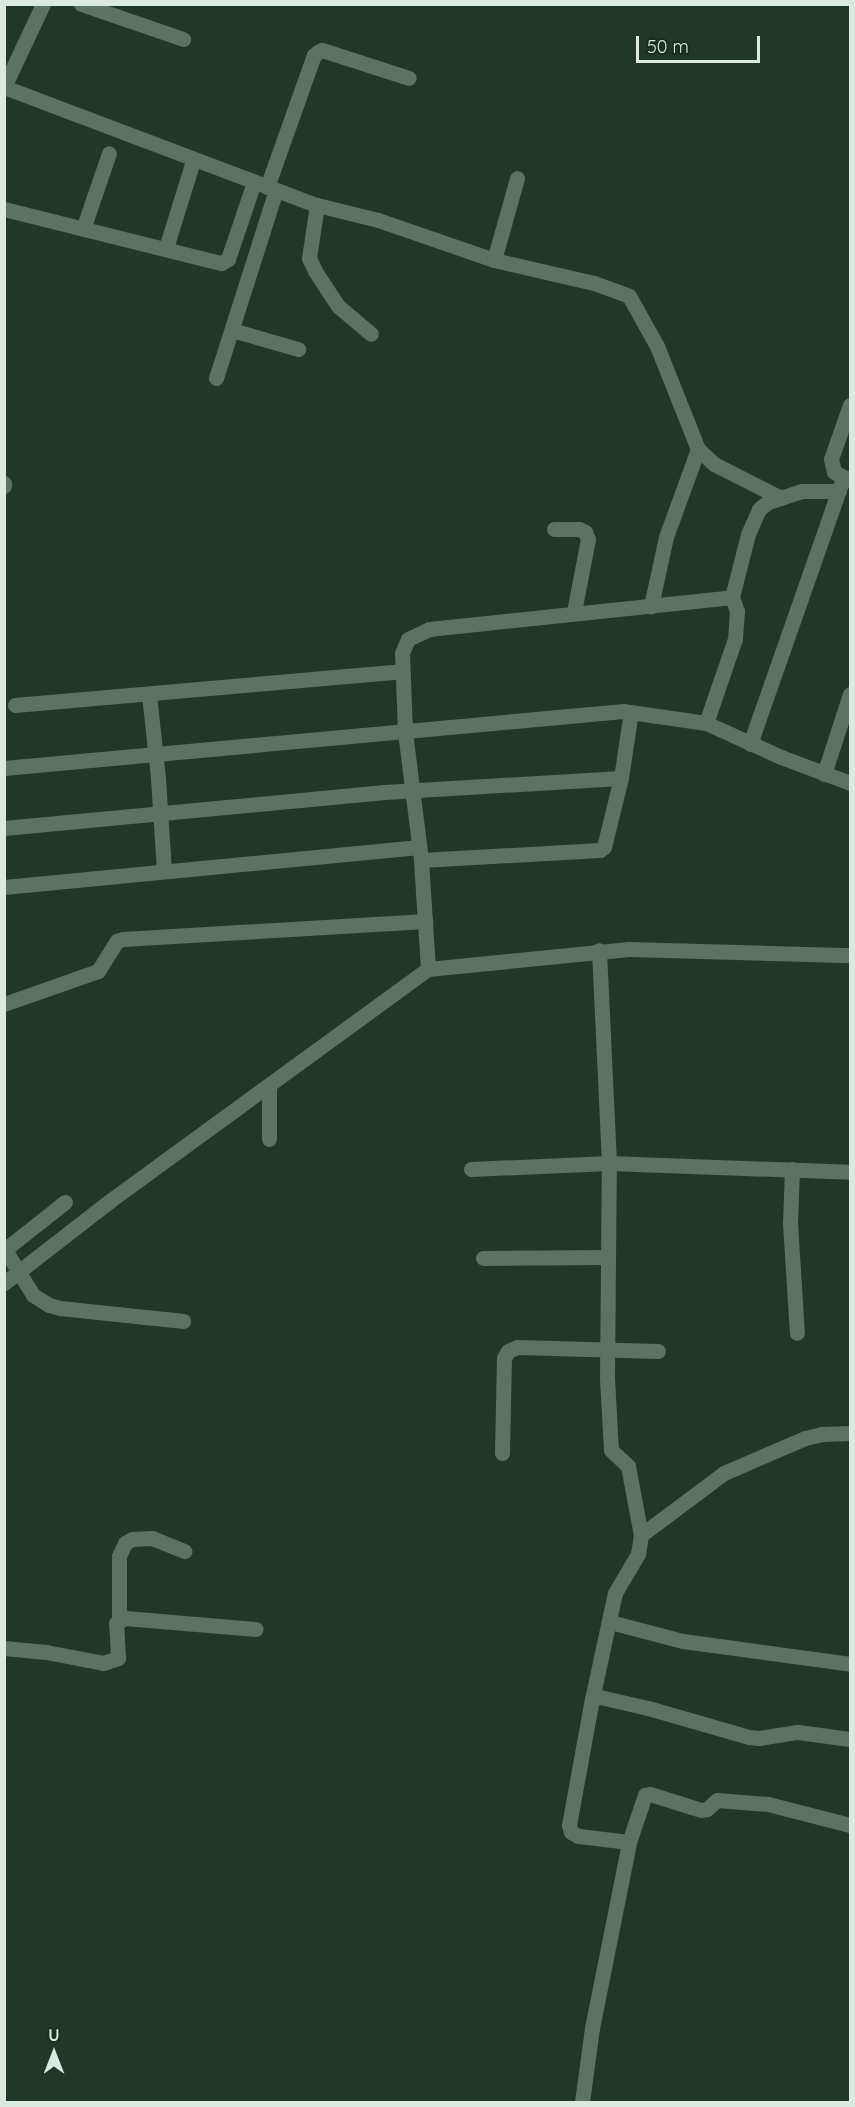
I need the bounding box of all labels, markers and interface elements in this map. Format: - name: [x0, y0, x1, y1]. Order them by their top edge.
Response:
- scale bar: [639, 24, 764, 62]
- text: 50 m: [647, 35, 689, 58]
- north arrow: [24, 2023, 84, 2083]
- text: U: [48, 2025, 60, 2045]

